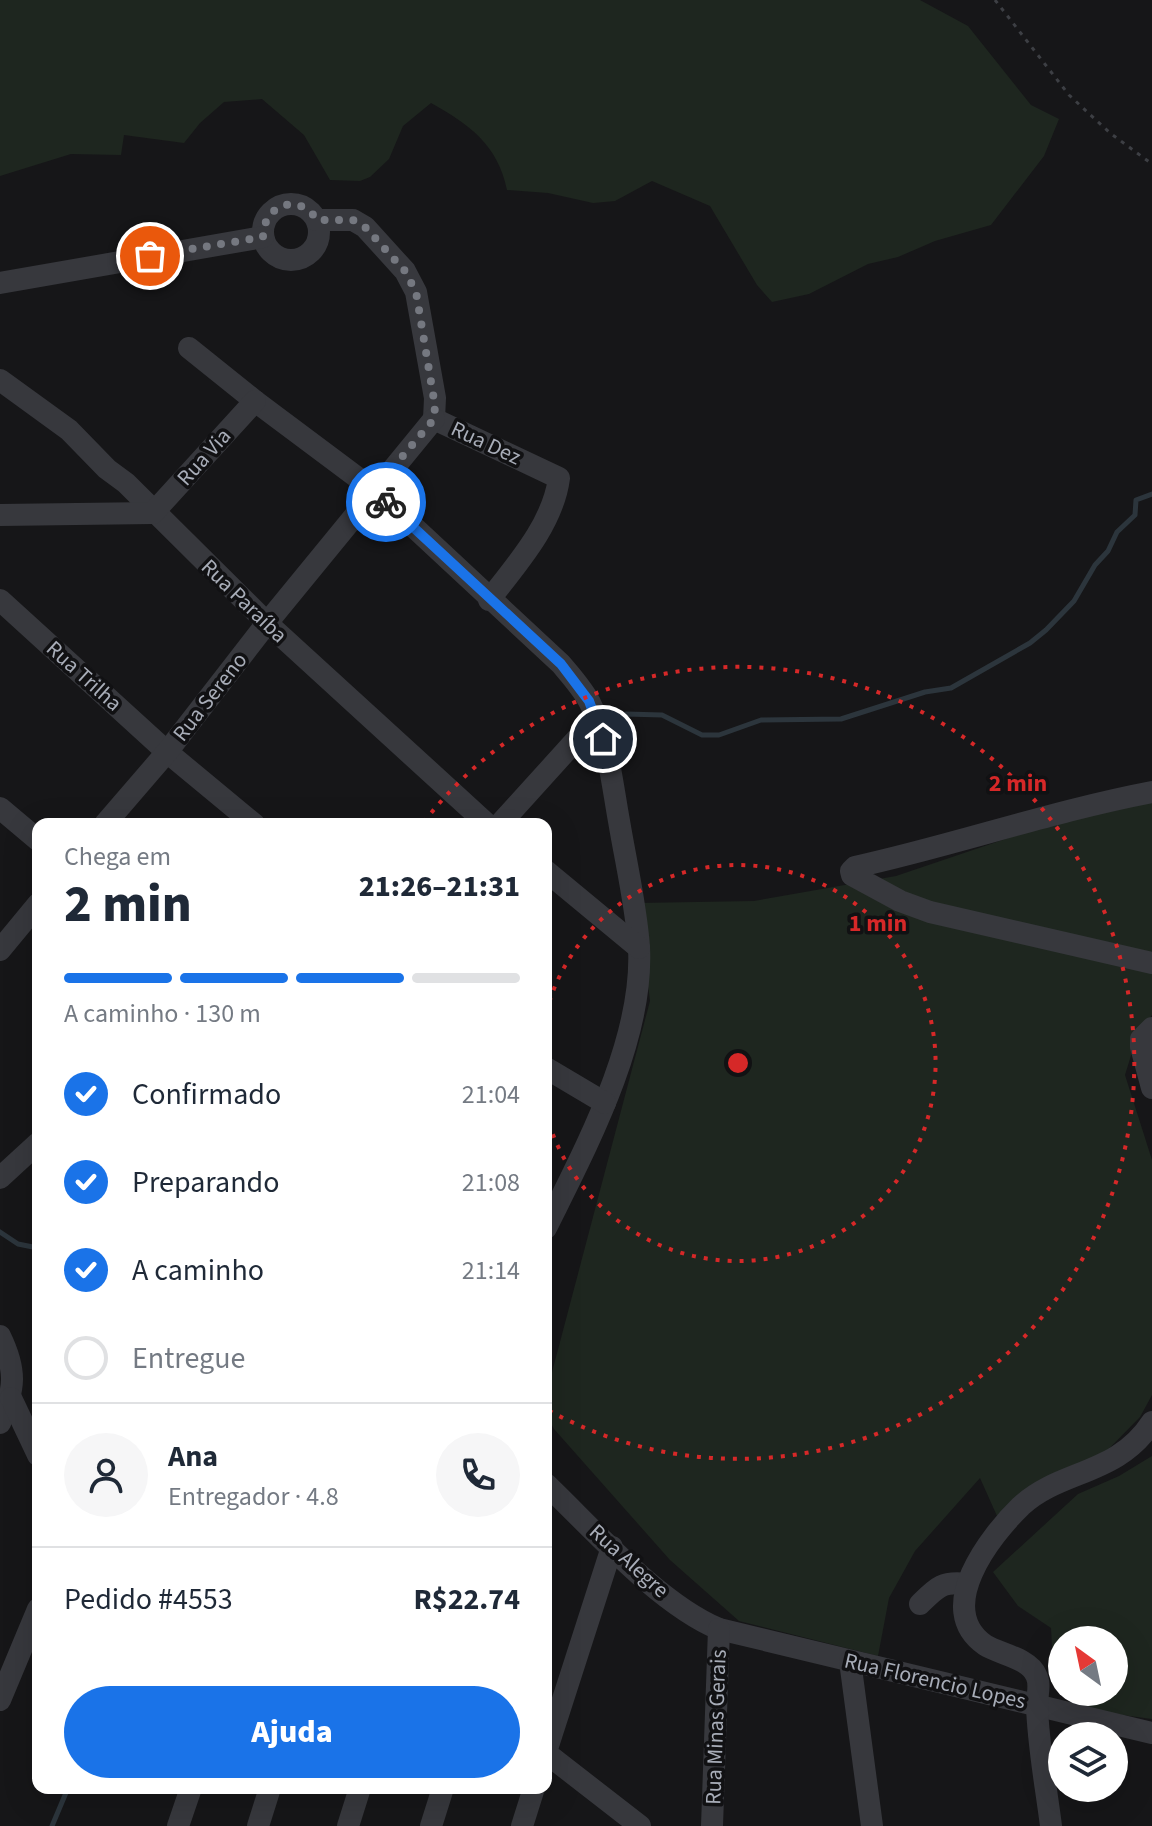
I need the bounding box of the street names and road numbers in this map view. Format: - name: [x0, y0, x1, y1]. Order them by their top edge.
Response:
- street label: Rua Dez: [446, 413, 526, 473]
- street label: Rua Via: [169, 421, 239, 493]
- street label: Rua Paraíba: [194, 552, 294, 650]
- street label: Rua Trilha: [39, 633, 129, 719]
- street label: Rua Sereno: [165, 646, 255, 748]
- street label: Rua Alegre: [582, 1516, 676, 1606]
- street label: Rua Florencio Lopes: [841, 1645, 1029, 1717]
- street label: Rua Minas Gerais: [697, 1649, 735, 1805]

